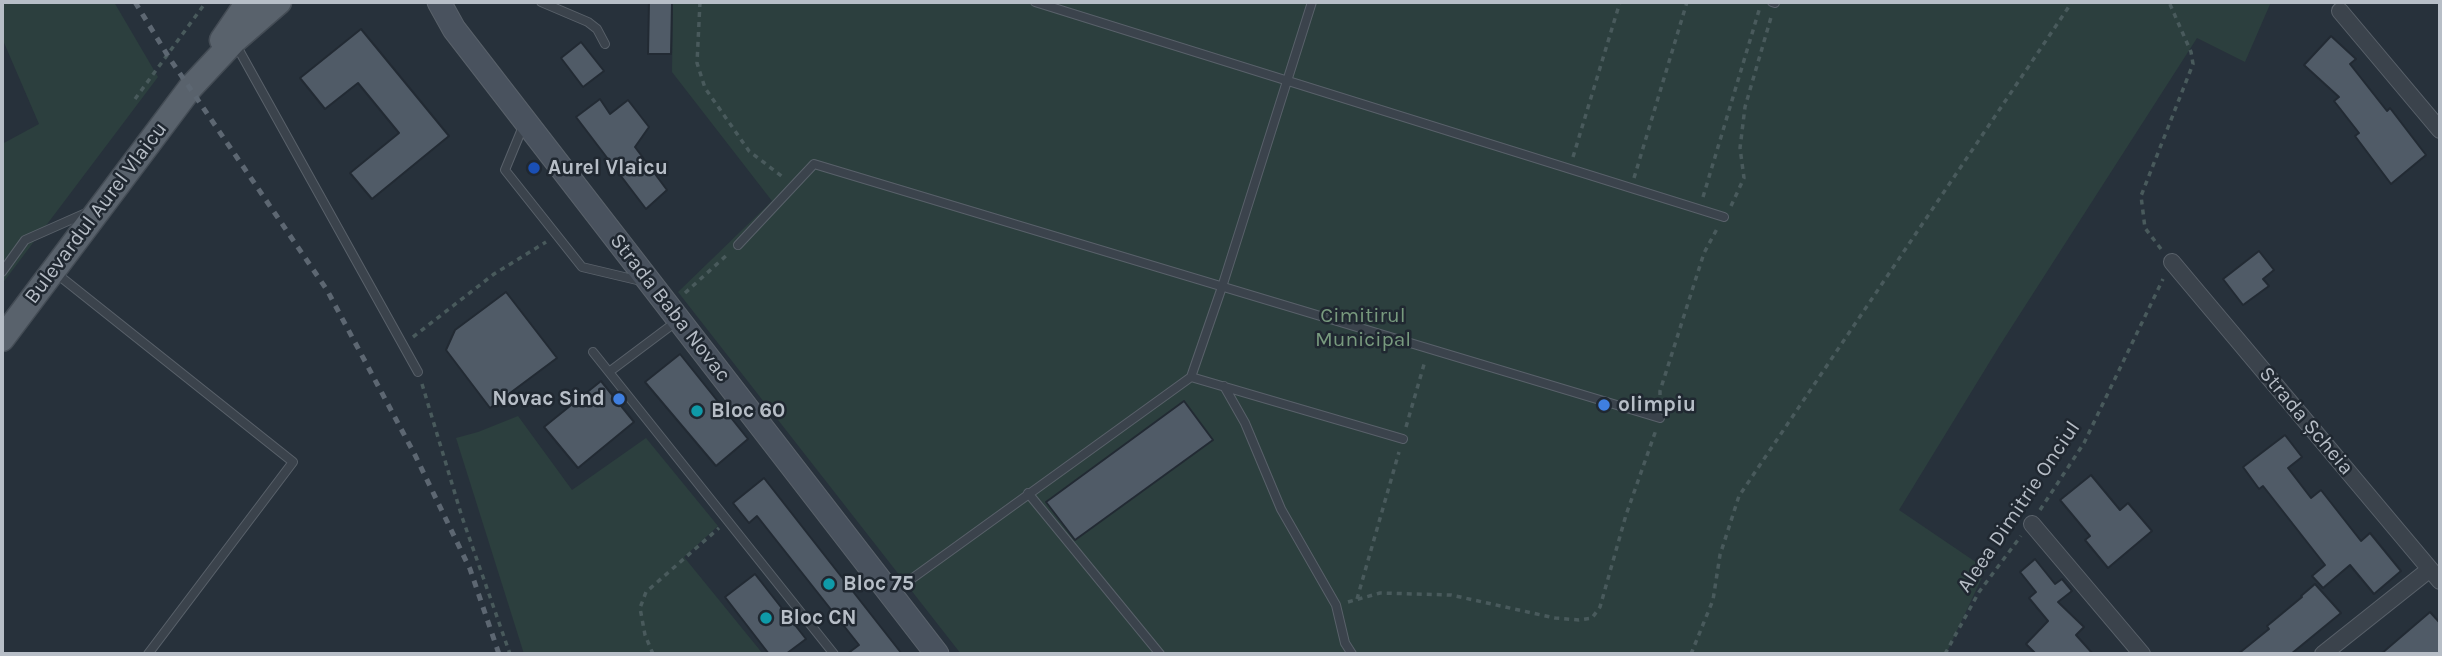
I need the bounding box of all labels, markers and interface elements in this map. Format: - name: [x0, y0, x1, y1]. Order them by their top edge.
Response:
- street label: Bulevardul Aurel Vlaicu: [19, 117, 173, 309]
- place label: Aurel Vlaicu: [548, 155, 668, 181]
- marker: Aurel Vlaicu: [526, 160, 542, 176]
- street label: Strada Baba Novac: [604, 229, 736, 387]
- park label: Cimitirul Municipal: [1315, 303, 1411, 353]
- street label: Strada Șcheia: [2253, 362, 2359, 480]
- place label: Novac Sind: [492, 386, 605, 412]
- marker: Novac Sind: [611, 391, 627, 407]
- place label: olimpiu: [1618, 392, 1696, 418]
- marker: olimpiu: [1596, 397, 1612, 413]
- place label: Bloc 60: [711, 398, 785, 424]
- marker: Bloc 60: [689, 403, 705, 419]
- street label: Aleea Dimitrie Onciul: [1952, 416, 2086, 598]
- place label: Bloc 75: [843, 571, 914, 597]
- marker: Bloc 75: [821, 576, 837, 592]
- place label: Bloc CN: [780, 605, 857, 631]
- marker: Bloc CN: [758, 610, 774, 626]

